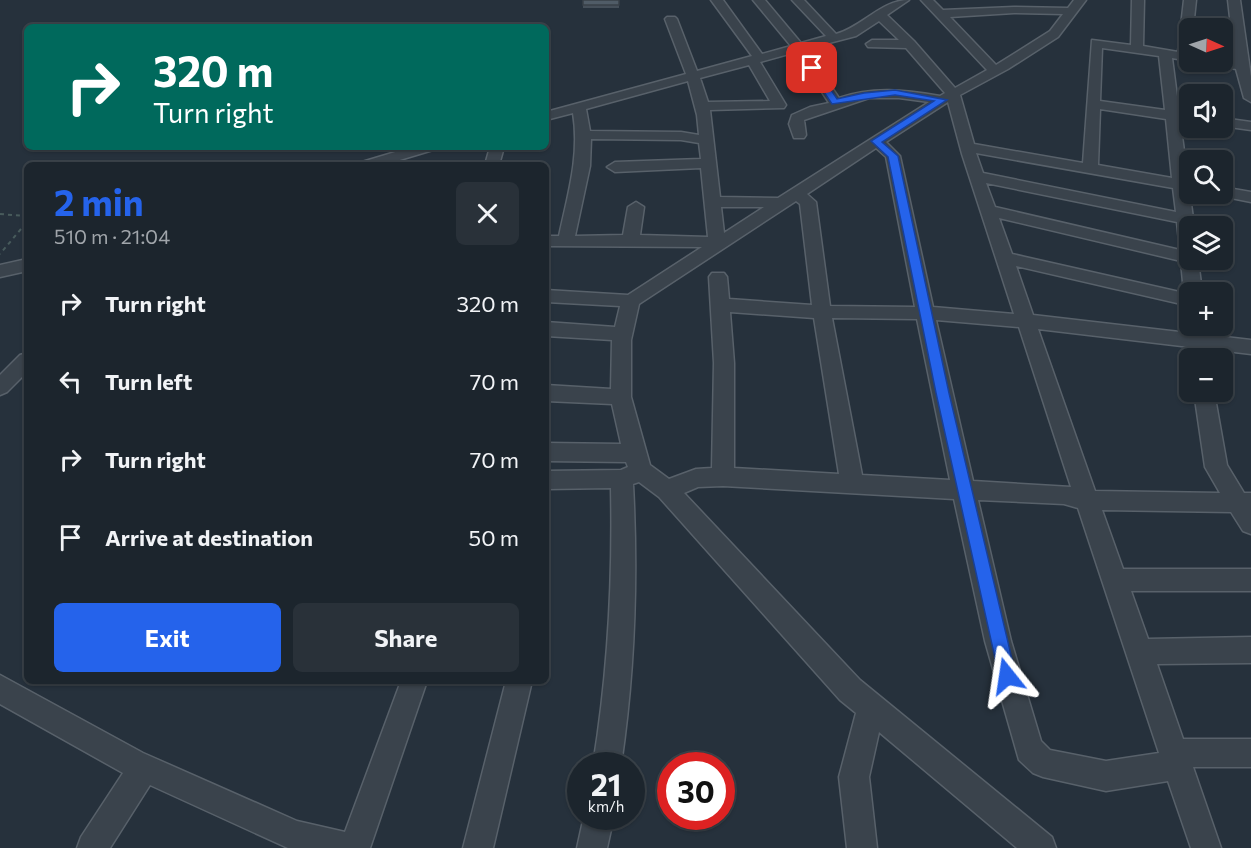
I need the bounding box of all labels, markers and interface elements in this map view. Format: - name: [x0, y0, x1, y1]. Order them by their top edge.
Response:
- north arrow: [1179, 18, 1233, 72]
- map controls: [1179, 18, 1233, 402]
- pin: [786, 42, 837, 93]
- text: 320 m: [153, 44, 273, 96]
- icon: right: [54, 48, 132, 126]
- icon: arrive: [795, 51, 828, 84]
- button: sound: [1179, 84, 1233, 138]
- text: Turn right: [153, 96, 273, 129]
- button: search: [1179, 150, 1233, 204]
- text: 2 min: [54, 179, 144, 223]
- button: close: [456, 182, 519, 245]
- button: layers: [1179, 216, 1233, 270]
- text: 510 m · 21:04: [54, 224, 170, 248]
- button: +: [1179, 282, 1233, 336]
- icon: right: [54, 287, 87, 320]
- text: Turn right: [105, 290, 206, 317]
- text: 320 m: [457, 290, 519, 317]
- button: −: [1179, 348, 1233, 402]
- icon: left: [54, 365, 87, 398]
- text: Turn left: [105, 368, 192, 395]
- text: 70 m: [470, 368, 519, 395]
- icon: right: [54, 443, 87, 476]
- text: Turn right: [105, 446, 206, 473]
- text: 70 m: [470, 446, 519, 473]
- icon: arrive: [54, 521, 87, 554]
- text: Arrive at destination: [105, 524, 313, 551]
- text: 50 m: [469, 524, 519, 551]
- button: Exit: [54, 603, 281, 672]
- button: Share: [293, 603, 519, 672]
- position arrow: [975, 644, 1039, 708]
- speed limit sign: 30: [657, 752, 735, 830]
- text: 21: [591, 765, 621, 802]
- text: km/h: [588, 797, 624, 815]

